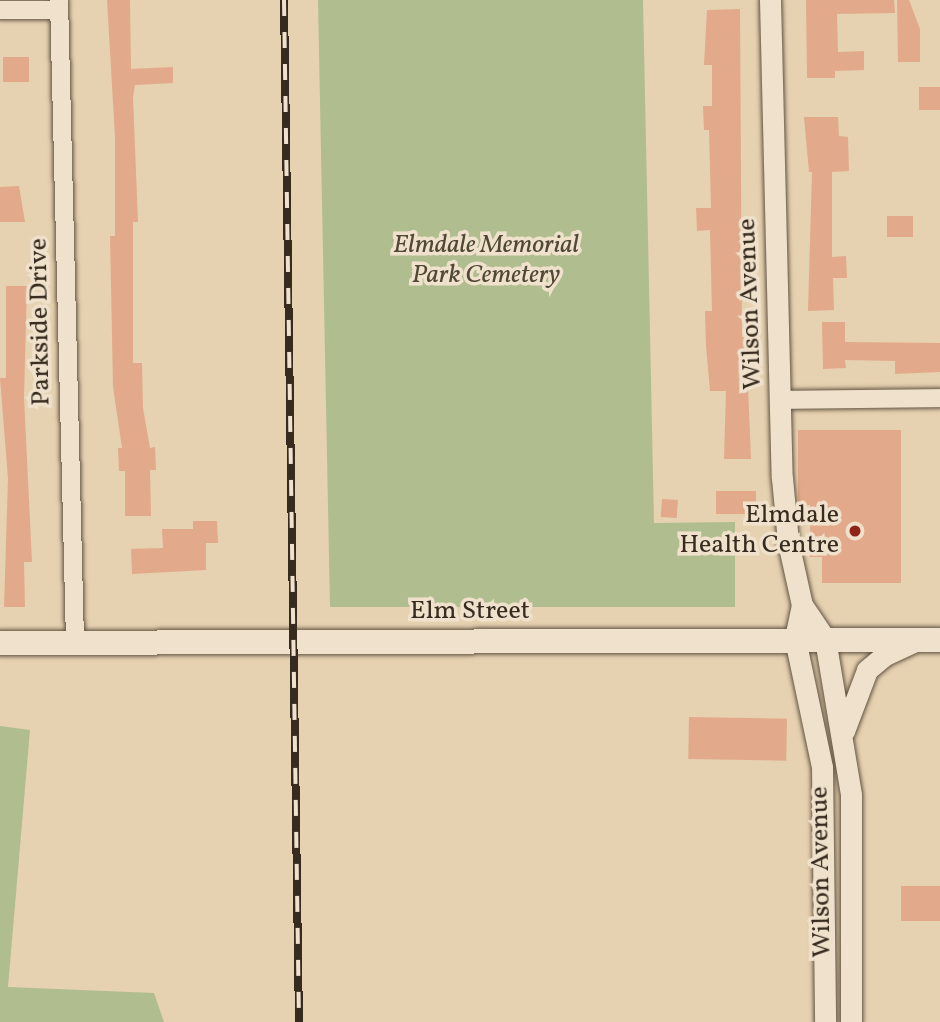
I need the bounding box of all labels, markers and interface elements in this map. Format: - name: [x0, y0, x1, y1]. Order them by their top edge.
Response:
- street label: Wilson Avenue: [732, 218, 770, 390]
- park label: Elmdale Memorial Park Cemetery: [393, 230, 579, 292]
- street label: Parkside Drive: [24, 238, 58, 406]
- place label: Elmdale Health Centre: [679, 500, 839, 562]
- marker: Elmdale Health Centre: [845, 521, 865, 541]
- street label: Elm Street: [410, 596, 530, 628]
- street label: Wilson Avenue: [805, 786, 839, 958]

